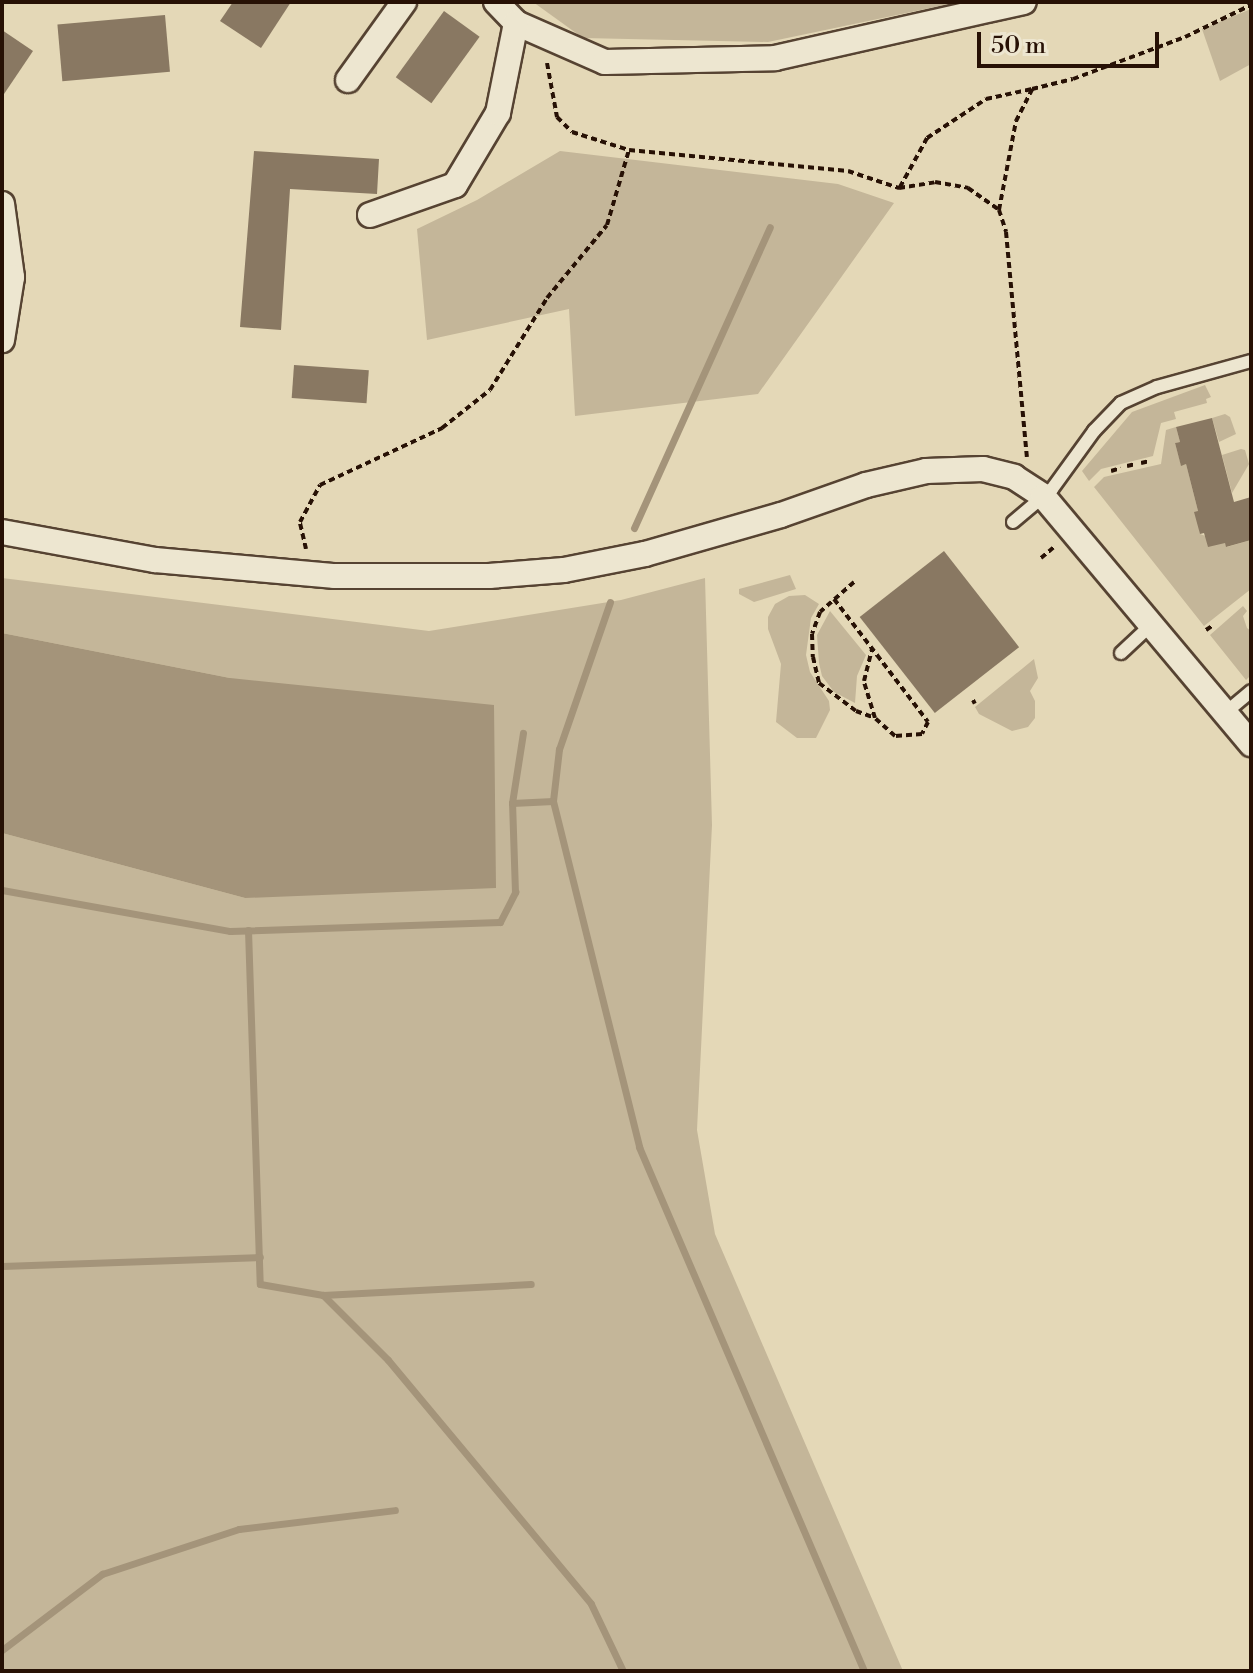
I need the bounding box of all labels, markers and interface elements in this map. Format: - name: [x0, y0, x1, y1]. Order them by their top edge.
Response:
- scale bar: [981, 16, 1163, 66]
- text: 50 m: [991, 31, 1046, 61]

